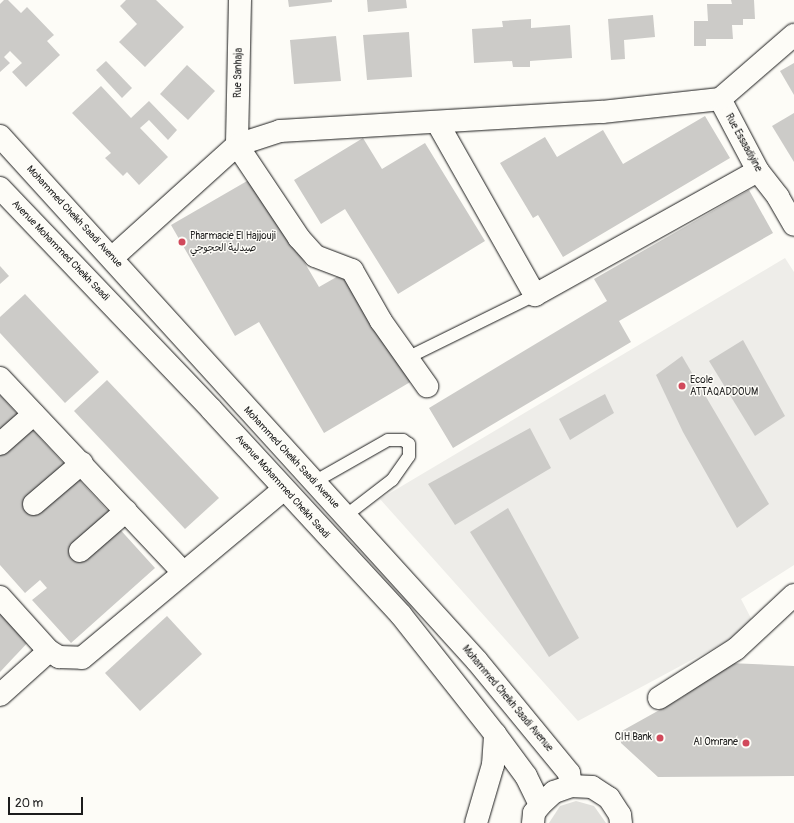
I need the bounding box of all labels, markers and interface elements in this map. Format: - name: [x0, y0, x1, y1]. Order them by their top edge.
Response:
- street label: Rue Sanhaja: [233, 48, 245, 98]
- street label: Rue Essaadiyine: [722, 112, 764, 174]
- street label: Mohammed Cheikh Saadi Avenue: [24, 164, 124, 270]
- street label: Avenue Mohammed Cheikh Saadi: [9, 198, 111, 304]
- place label: Pharmacie El Hajjouji صيدلية الحجوجي: [190, 230, 276, 254]
- marker: Pharmacie El Hajjouji صيدلية الحجوجي: [177, 237, 187, 247]
- place label: Ecole ATTAQADDOUM: [690, 374, 758, 398]
- marker: Ecole ATTAQADDOUM: [677, 381, 687, 391]
- street label: Mohammed Cheikh Saadi Avenue: [241, 405, 341, 511]
- street label: Avenue Mohammed Cheikh Saadi: [232, 433, 332, 541]
- street label: Mohammed Cheikh Saadi Avenue: [459, 643, 555, 755]
- place label: CIH Bank: [615, 732, 652, 744]
- marker: CIH Bank: [655, 733, 665, 743]
- place label: Al Omrane: [693, 737, 738, 749]
- marker: Al Omrane: [741, 738, 751, 748]
- scale bar: [10, 789, 85, 815]
- text: 20 m: [15, 796, 43, 811]

